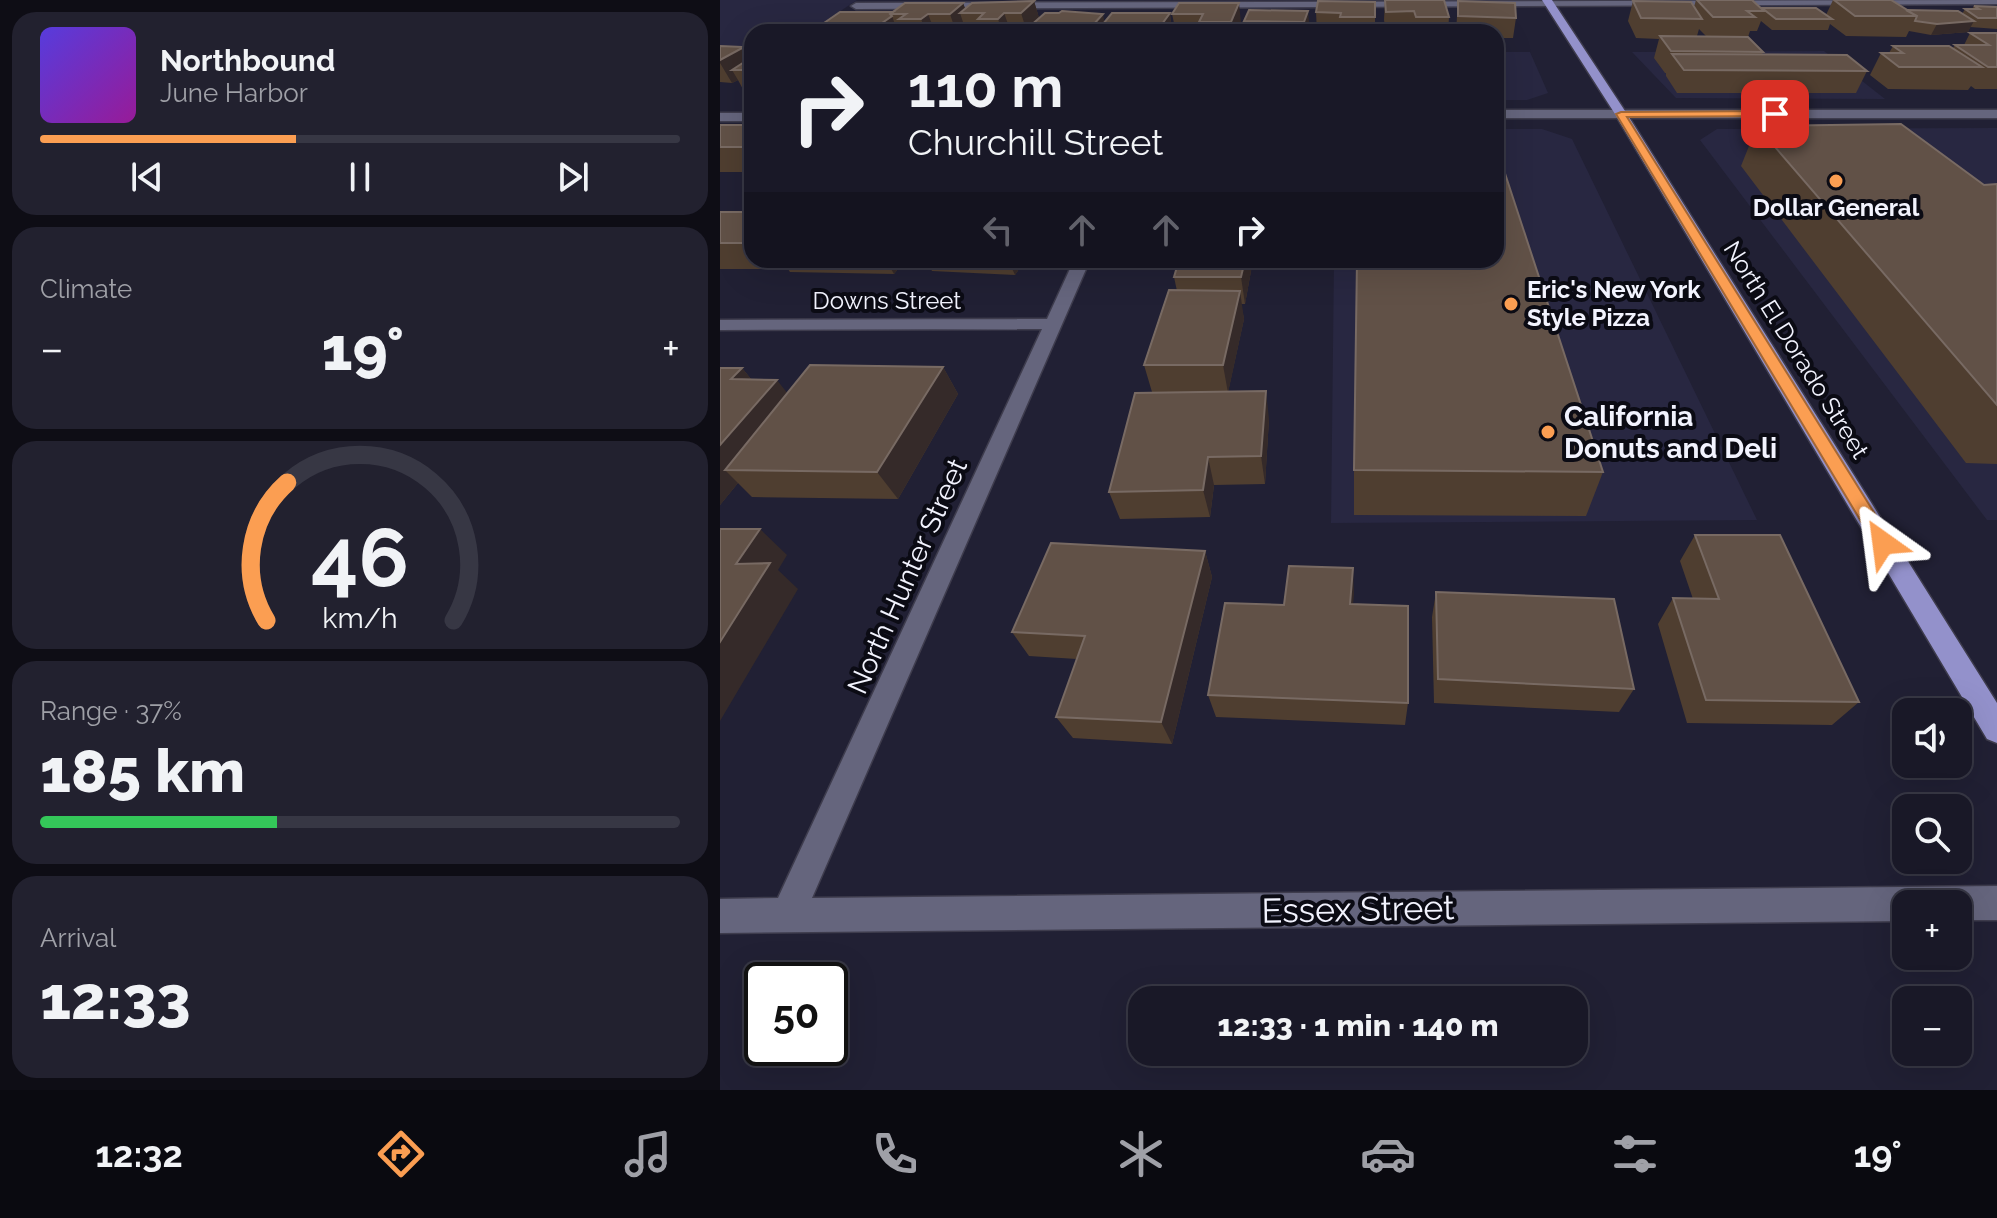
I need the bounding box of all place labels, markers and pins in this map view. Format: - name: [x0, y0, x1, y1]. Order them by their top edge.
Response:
- pin: [1741, 80, 1809, 148]
- marker: Dollar General: [1827, 172, 1845, 190]
- place label: Dollar General: [1753, 193, 1920, 222]
- place label: Eric's New York Style Pizza: [1527, 275, 1701, 332]
- marker: Eric's New York Style Pizza: [1502, 295, 1520, 313]
- place label: California Donuts and Deli: [1564, 400, 1777, 465]
- marker: California Donuts and Deli: [1539, 423, 1557, 441]

